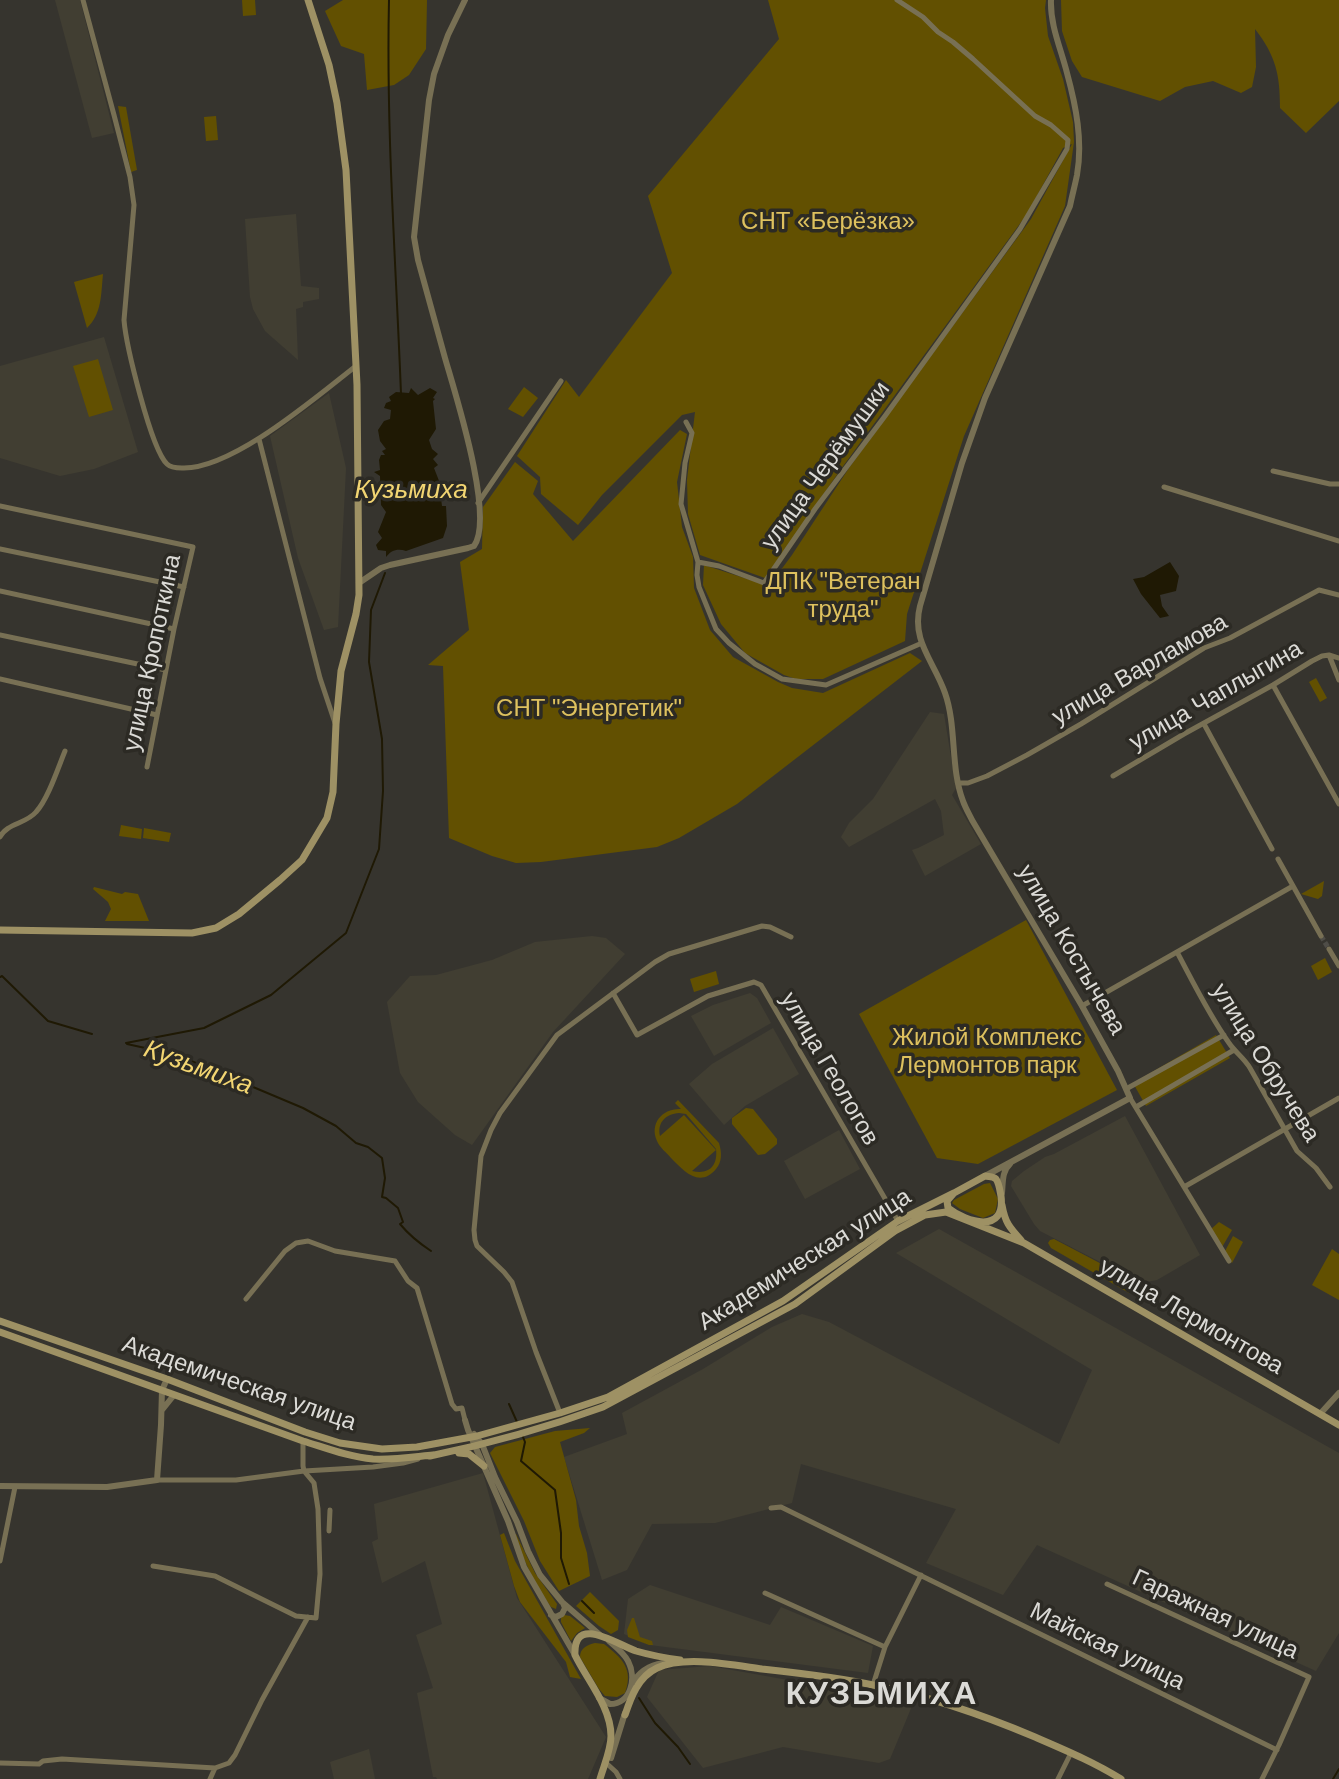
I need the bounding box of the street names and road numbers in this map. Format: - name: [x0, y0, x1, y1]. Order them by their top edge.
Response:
- street label: улица Черёмушки: [755, 376, 897, 556]
- street label: улица Кропоткина: [118, 552, 188, 754]
- street label: улица Варламова: [1047, 608, 1233, 732]
- street label: улица Чаплыгина: [1124, 635, 1308, 757]
- street label: улица Костычева: [1011, 860, 1131, 1040]
- street label: улица Обручева: [1205, 978, 1325, 1148]
- street label: улица Геологов: [773, 987, 885, 1151]
- street label: Академическая улица: [693, 1183, 917, 1337]
- street label: улица Лермонтова: [1094, 1253, 1288, 1381]
- street label: Академическая улица: [118, 1330, 360, 1438]
- street label: Гаражная улица: [1127, 1564, 1303, 1666]
- street label: Майская улица: [1025, 1597, 1189, 1697]

